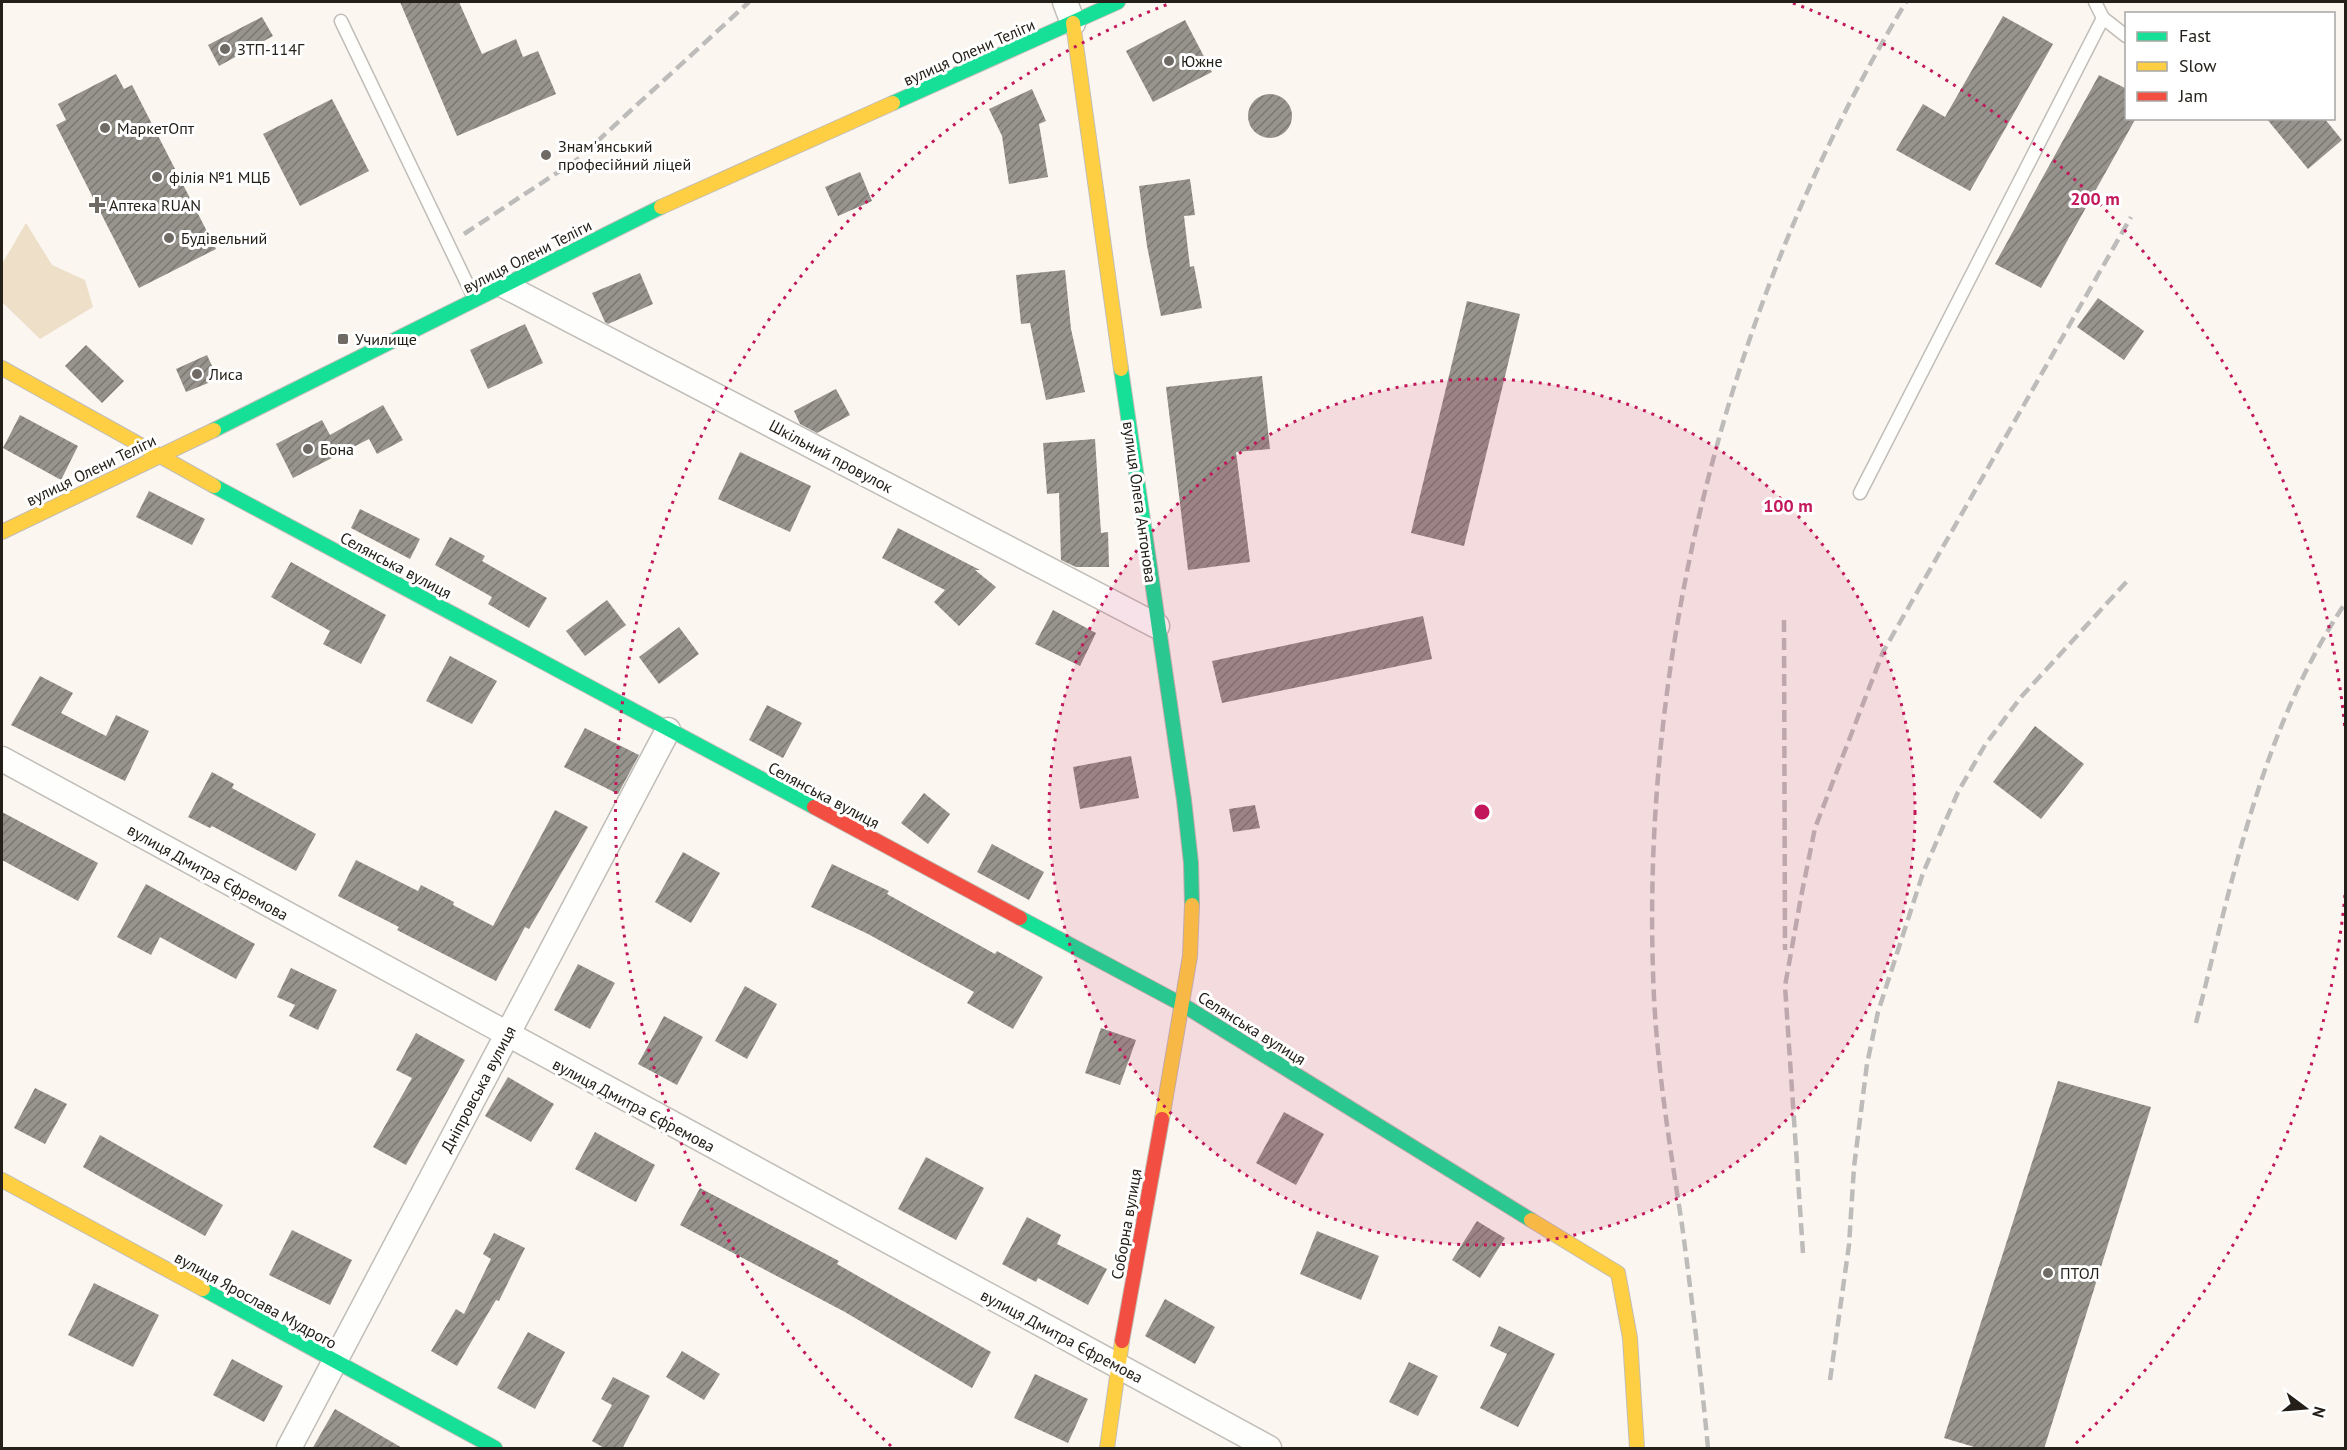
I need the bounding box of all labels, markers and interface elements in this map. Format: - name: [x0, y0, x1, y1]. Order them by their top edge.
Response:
- legend: [2125, 12, 2335, 120]
- street label: вулиця Олени Теліги: [900, 14, 1038, 90]
- text: Fast: [2179, 24, 2211, 47]
- place label: ЗТП-114Г: [237, 39, 305, 59]
- marker: ЗТП-114Г: [218, 42, 232, 56]
- place label: Южне: [1181, 51, 1223, 71]
- marker: Южне: [1162, 54, 1176, 68]
- text: Slow: [2179, 54, 2217, 77]
- text: Jam: [2178, 84, 2208, 107]
- place label: МаркетОпт: [117, 118, 195, 138]
- marker: МаркетОпт: [98, 121, 112, 135]
- place label: Знам'янський професійний ліцей: [558, 136, 691, 174]
- marker: Знам'янський професійний ліцей: [539, 148, 553, 162]
- place label: філія №1 МЦБ: [169, 167, 270, 187]
- marker: філія №1 МЦБ: [150, 170, 164, 184]
- text: 200 m: [2070, 187, 2120, 210]
- place label: Аптека RUAN: [109, 195, 201, 215]
- marker: Аптека RUAN: [90, 198, 104, 212]
- street label: вулиця Олени Теліги: [459, 215, 595, 297]
- place label: Будівельний: [181, 228, 267, 248]
- marker: Будівельний: [162, 231, 176, 245]
- place label: Училище: [355, 329, 417, 349]
- marker: Училище: [336, 332, 350, 346]
- place label: Лиса: [208, 364, 243, 384]
- marker: Лиса: [190, 367, 204, 381]
- street label: Шкільний провулок: [766, 415, 897, 497]
- street label: вулиця Олега Антонова: [1119, 420, 1161, 584]
- street label: вулиця Олени Теліги: [23, 430, 159, 510]
- place label: Бона: [320, 439, 354, 459]
- marker: Бона: [301, 442, 315, 456]
- text: 100 m: [1763, 494, 1813, 517]
- street label: Селянська вулиця: [337, 527, 455, 603]
- street label: Селянська вулиця: [765, 757, 883, 833]
- centre of rings: [1472, 802, 1492, 822]
- street label: вулиця Дмитра Єфремова: [124, 819, 292, 925]
- street label: Селянська вулиця: [1194, 987, 1310, 1069]
- street label: Дніпровська вулиця: [436, 1022, 520, 1156]
- street label: вулиця Дмитра Єфремова: [549, 1054, 719, 1156]
- street label: Соборна вулиця: [1106, 1167, 1146, 1281]
- street label: вулиця Ярослава Мудрого: [171, 1247, 341, 1353]
- place label: ПТОЛ: [2060, 1263, 2099, 1283]
- marker: ПТОЛ: [2041, 1266, 2055, 1280]
- street label: вулиця Дмитра Єфремова: [977, 1285, 1147, 1387]
- north arrow: [2275, 1378, 2335, 1438]
- text: N: [2308, 1404, 2330, 1420]

